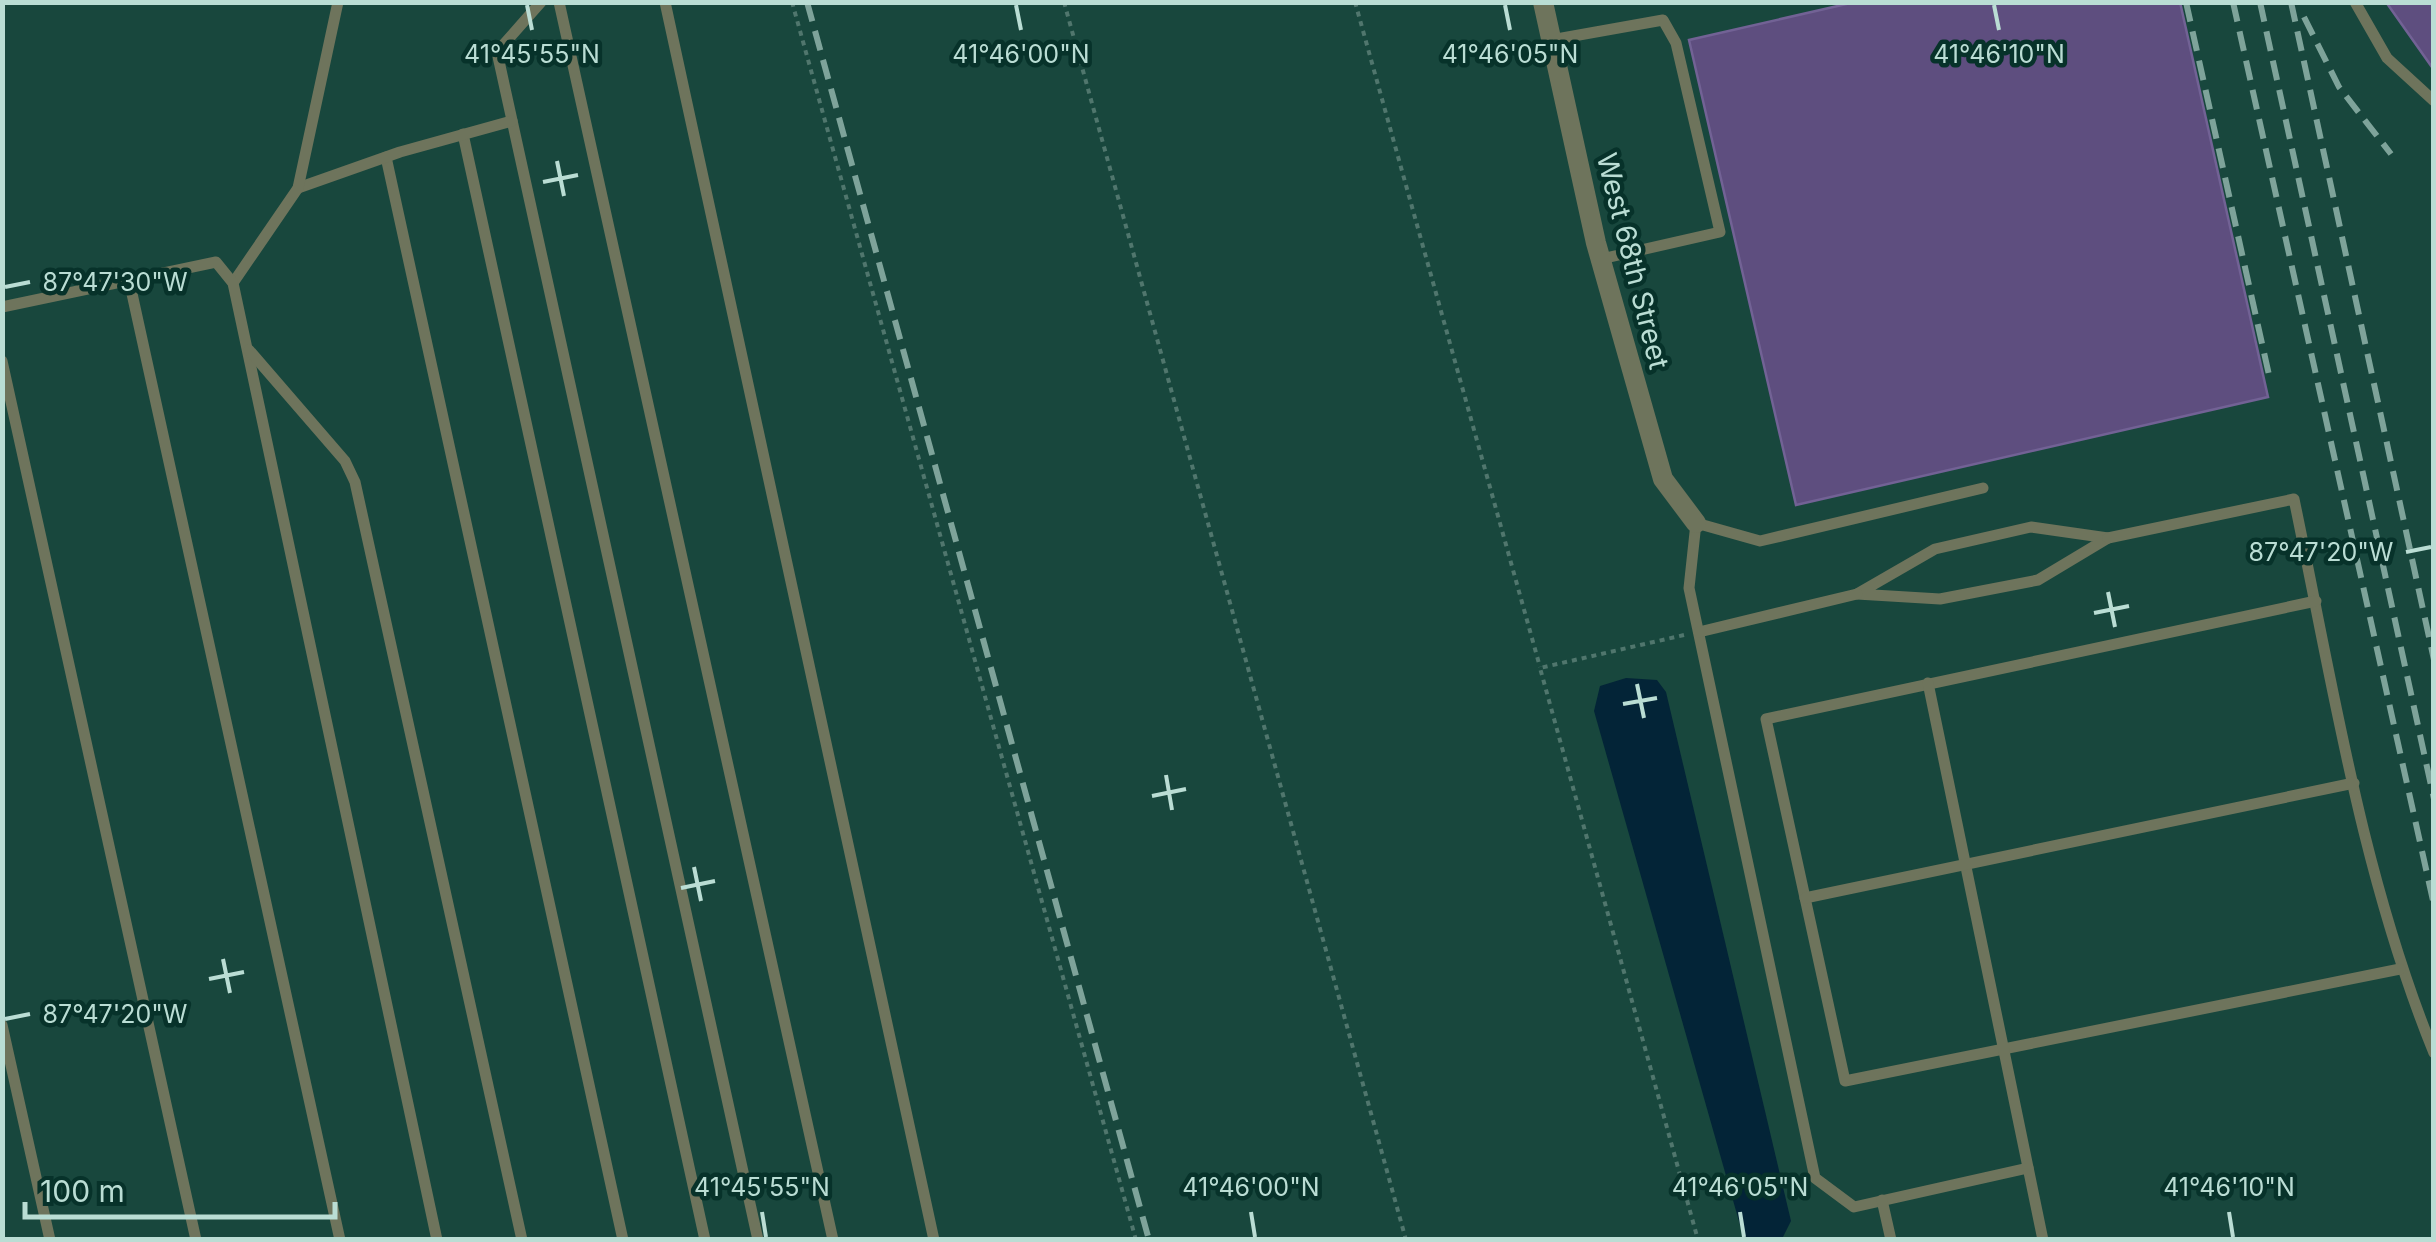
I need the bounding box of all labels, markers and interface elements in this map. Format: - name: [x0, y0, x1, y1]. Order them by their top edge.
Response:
- text: 41°45'55"N: [464, 39, 600, 69]
- text: 41°46'00"N: [952, 39, 1090, 69]
- text: 41°46'05"N: [1442, 39, 1578, 69]
- text: 41°46'10"N: [1933, 39, 2065, 69]
- street label: West 68th Street: [1590, 149, 1676, 373]
- text: 87°47'30"W: [42, 267, 188, 297]
- text: 87°47'20"W: [2249, 537, 2393, 567]
- text: 87°47'20"W: [43, 999, 187, 1029]
- scale bar: [25, 1157, 335, 1219]
- text: 41°45'55"N: [694, 1172, 830, 1202]
- text: 41°46'00"N: [1182, 1172, 1320, 1202]
- text: 41°46'05"N: [1672, 1172, 1808, 1202]
- text: 41°46'10"N: [2163, 1172, 2295, 1202]
- text: 100 m: [40, 1173, 125, 1209]

